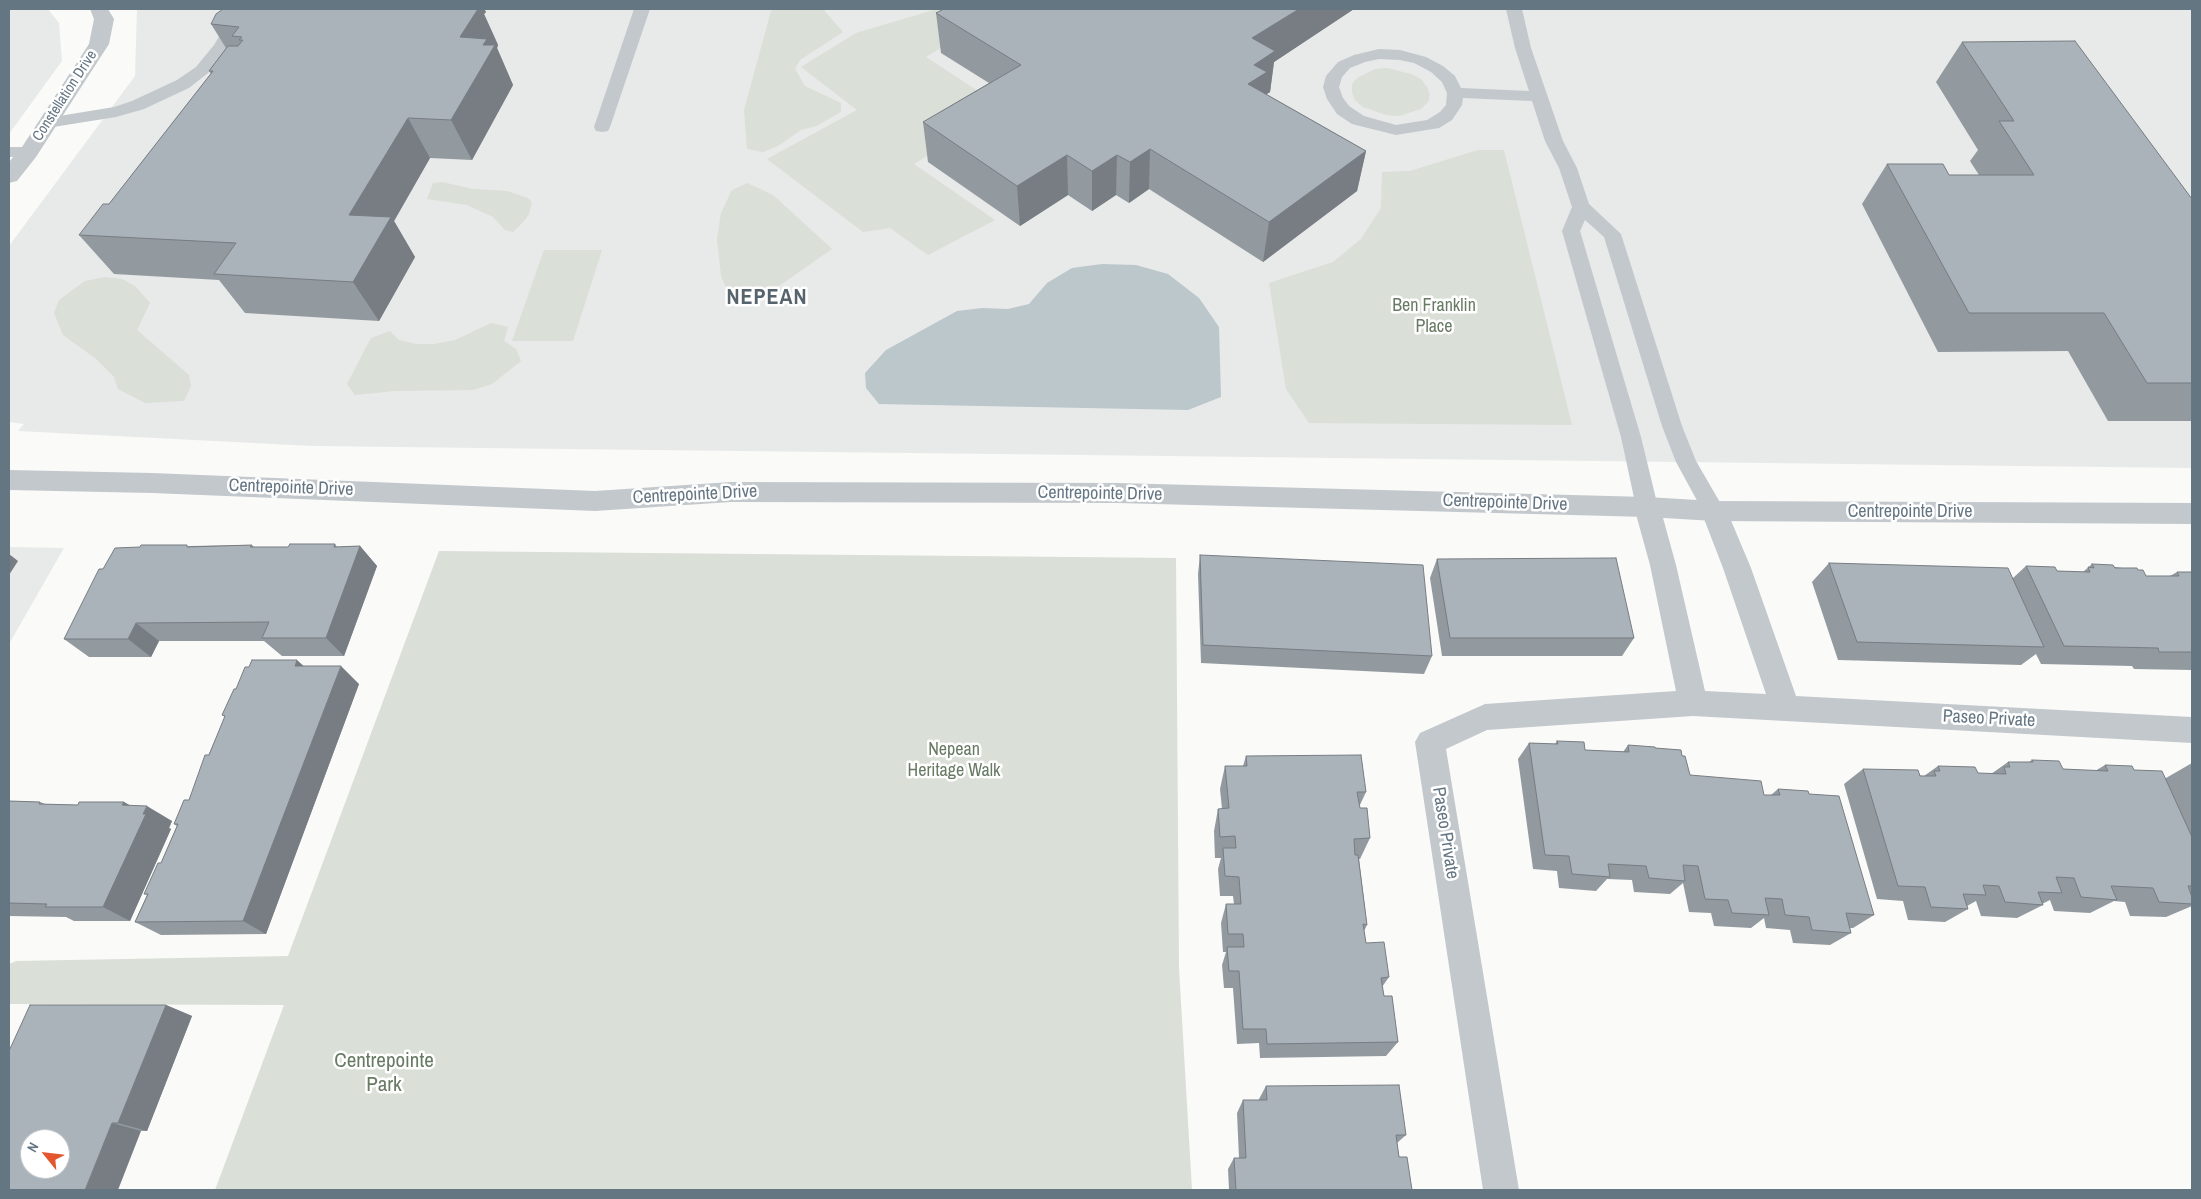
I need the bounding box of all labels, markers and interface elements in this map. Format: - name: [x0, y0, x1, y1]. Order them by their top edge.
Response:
- street label: Constellation Drive: [29, 47, 101, 145]
- district label: NEPEAN: [726, 285, 808, 311]
- park label: Ben Franklin Place: [1392, 295, 1476, 338]
- street label: Centrepointe Drive: [228, 475, 354, 501]
- street label: Centrepointe Drive: [632, 481, 758, 509]
- street label: Centrepointe Drive: [1037, 482, 1163, 506]
- street label: Centrepointe Drive: [1442, 490, 1568, 516]
- street label: Centrepointe Drive: [1848, 501, 1972, 523]
- street label: Paseo Private: [1942, 706, 2036, 732]
- park label: Nepean Heritage Walk: [908, 739, 1000, 782]
- street label: Paseo Private: [1427, 786, 1463, 880]
- park label: Centrepointe Park: [334, 1048, 434, 1098]
- north arrow: [20, 1129, 70, 1179]
- text: N: [23, 1139, 43, 1155]

